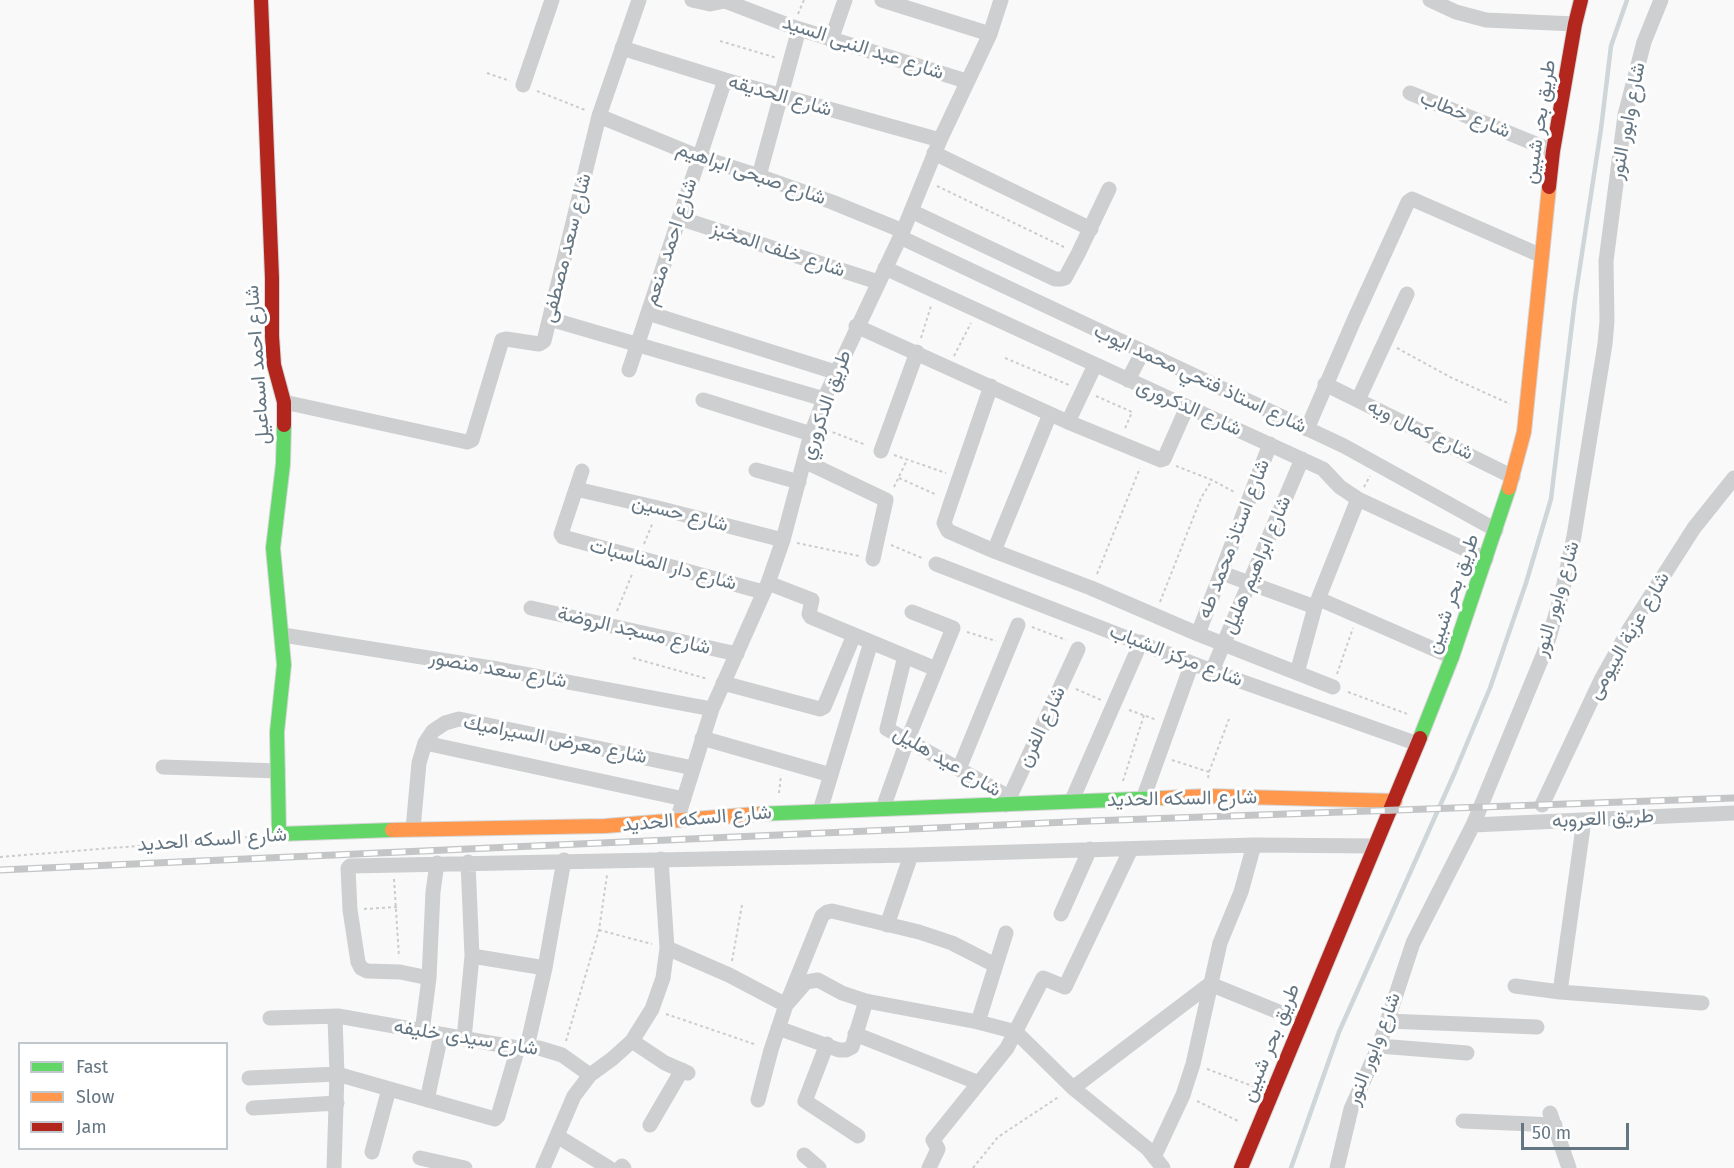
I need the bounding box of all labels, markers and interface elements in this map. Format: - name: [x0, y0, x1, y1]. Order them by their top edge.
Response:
- street label: شارع عبد النبى السيد: [779, 11, 947, 85]
- street label: طريق بحر شبين: [1518, 58, 1562, 186]
- street label: شارع وابور النور: [1605, 60, 1651, 182]
- street label: شارع الحديقه: [725, 70, 835, 122]
- street label: شارع خطاب: [1416, 86, 1514, 144]
- street label: شارع صبحى ابراهيم: [673, 137, 829, 211]
- street label: شارع سعد مصطفى: [537, 171, 597, 325]
- street label: شارع احمد منعم: [639, 175, 703, 309]
- street label: شارع خلف المخبز: [708, 217, 848, 283]
- street label: شارع احمد اسماعيل: [240, 284, 276, 446]
- street label: شارع استاذ فتحي محمد ايوب: [1090, 319, 1310, 439]
- street label: طريق الدكروري: [795, 347, 857, 463]
- street label: شارع الدكرورى: [1133, 374, 1245, 442]
- street label: شارع كمال ويه: [1363, 394, 1477, 466]
- street label: شارع استاذ محمد طه: [1193, 456, 1275, 622]
- street label: شارع حسين: [629, 490, 731, 538]
- street label: شارع ابراهيم هليل: [1217, 492, 1297, 638]
- street label: طريق بحر شبين: [1421, 531, 1485, 657]
- street label: شارع دار المناسبات: [587, 534, 739, 596]
- street label: شارع وابور النور: [1529, 539, 1585, 659]
- street label: شارع عزبة البيومى: [1583, 568, 1675, 704]
- street label: شارع مسجد الروضة: [555, 602, 713, 660]
- street label: شارع مركز الشباب: [1106, 620, 1246, 692]
- street label: شارع سعد منصور: [427, 646, 569, 694]
- street label: شارع الفرن: [1013, 683, 1071, 771]
- street label: شارع معرض السيراميك: [461, 710, 649, 770]
- street label: شارع عيد هليل: [889, 721, 1005, 803]
- street label: شارع السكه الحديد: [1107, 786, 1257, 812]
- street label: شارع السكه الحديد: [621, 800, 773, 838]
- street label: طريق العروبه: [1551, 804, 1655, 834]
- street label: شارع السكه الحديد: [136, 823, 288, 857]
- street label: طريق بحر شبين: [1236, 980, 1306, 1106]
- street label: شارع وابور النور: [1341, 989, 1407, 1109]
- street label: شارع سيدى خليفه: [392, 1015, 540, 1061]
- legend: [18, 1042, 228, 1150]
- text: Fast: [76, 1056, 108, 1078]
- text: Slow: [76, 1086, 114, 1108]
- scale bar: [1524, 1111, 1632, 1149]
- text: Jam: [76, 1116, 107, 1138]
- text: 50 m: [1532, 1122, 1571, 1144]

